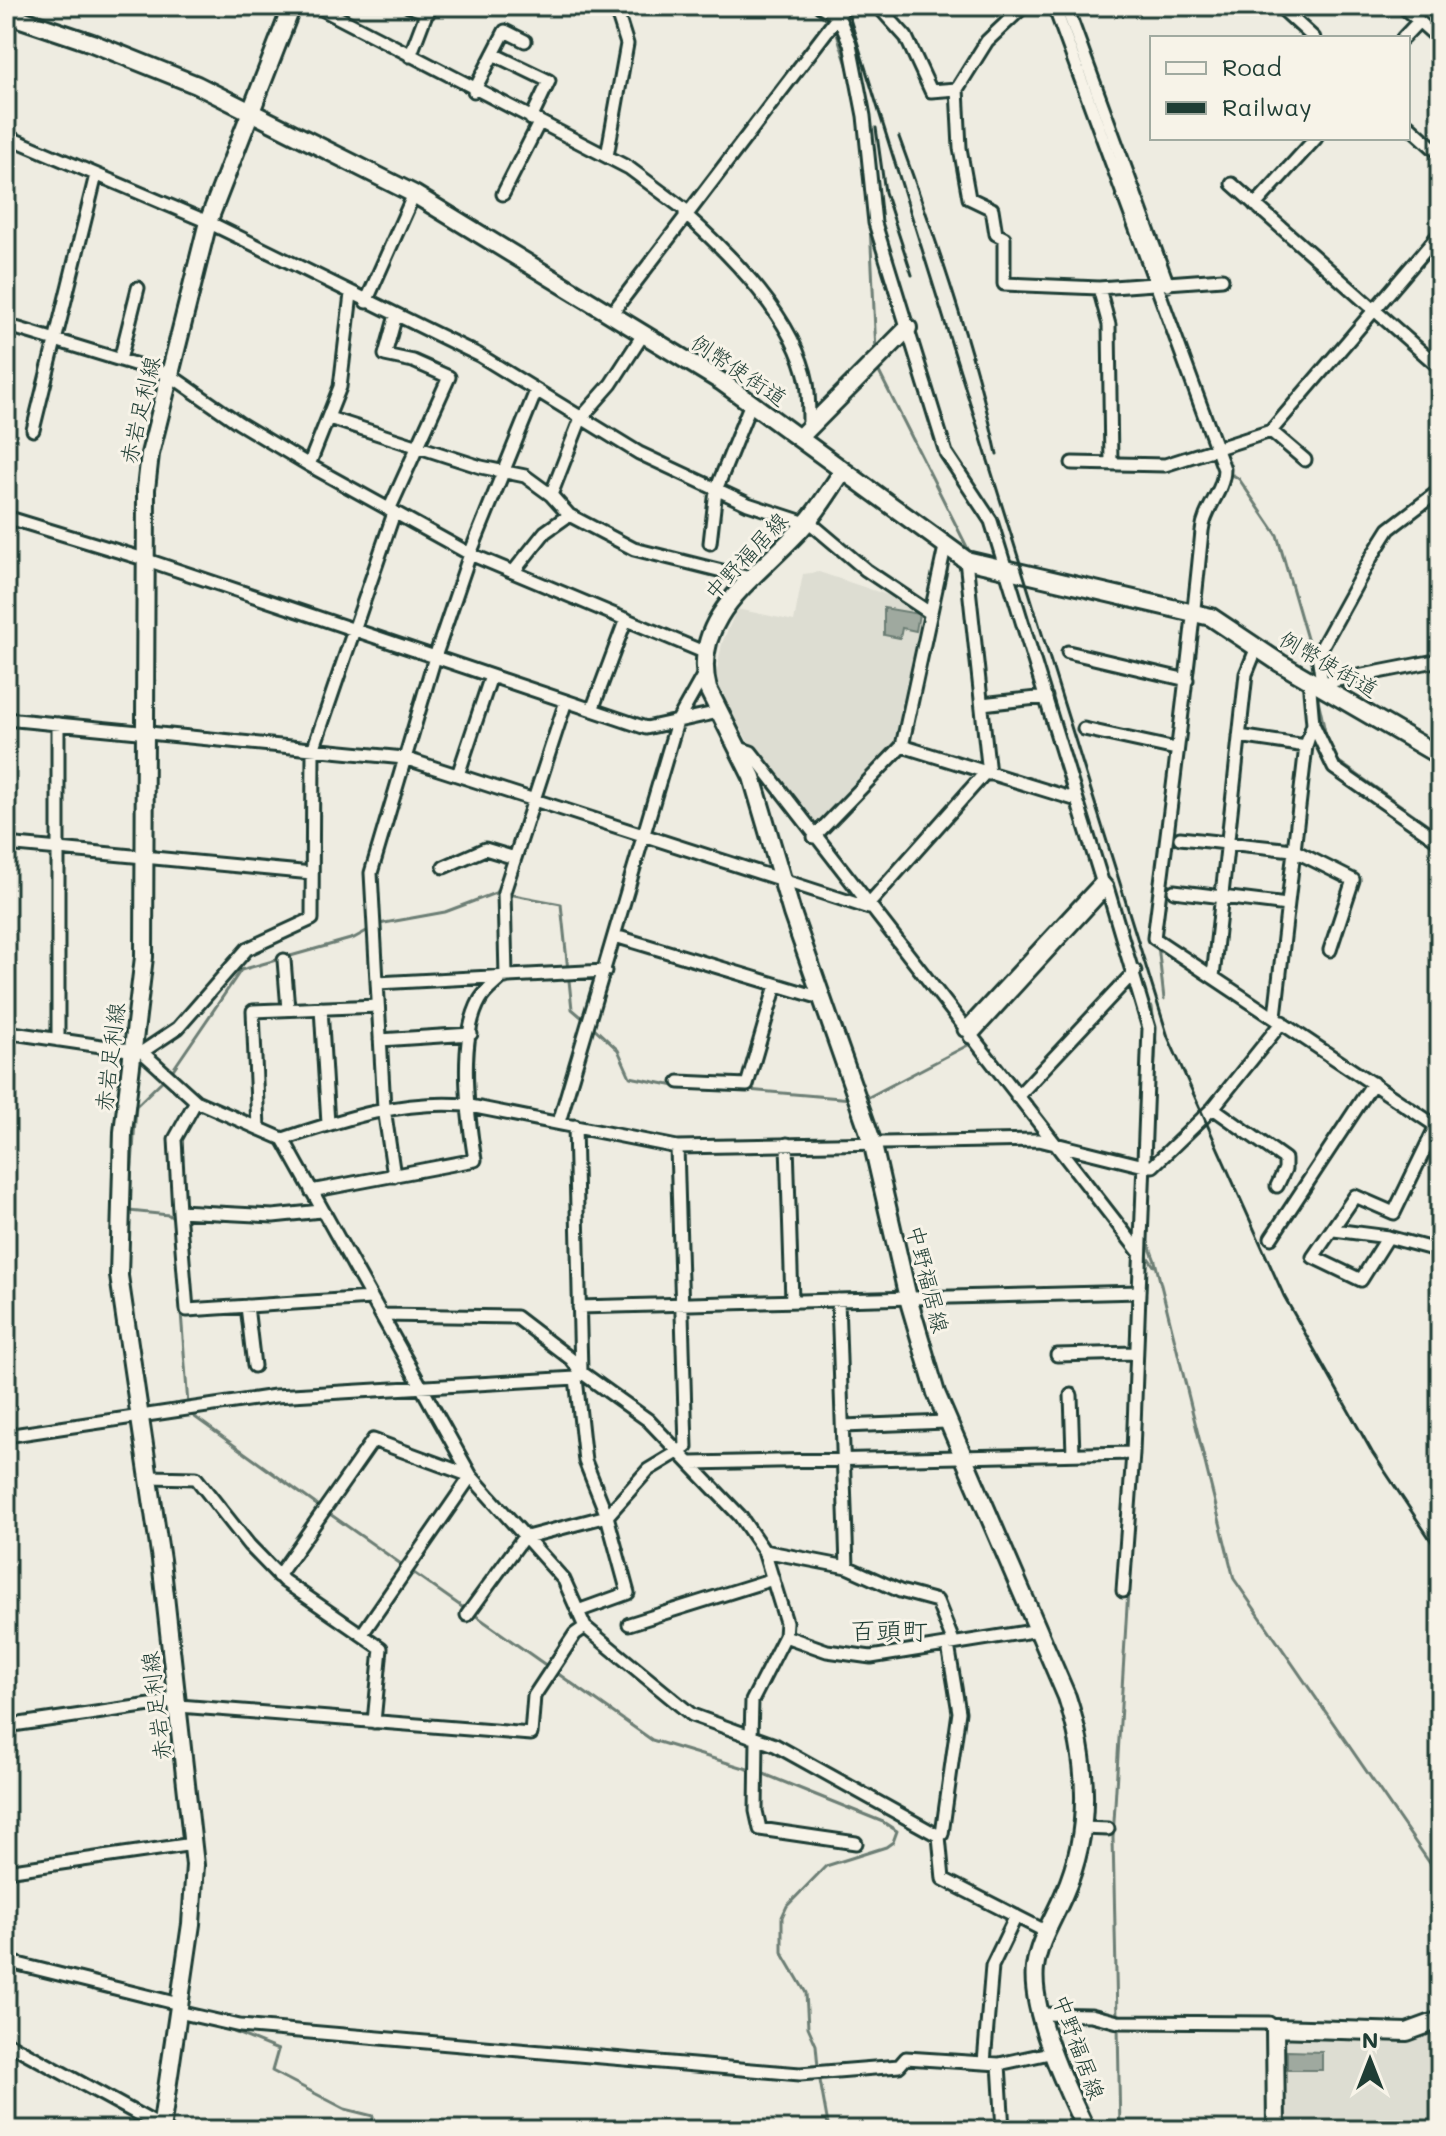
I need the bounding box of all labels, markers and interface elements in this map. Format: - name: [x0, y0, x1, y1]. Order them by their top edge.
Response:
- legend: [1150, 36, 1410, 140]
- text: Road: [1222, 51, 1282, 82]
- text: Railway: [1222, 91, 1312, 122]
- street label: 例幣使街道: [686, 327, 793, 412]
- street label: 赤岩足利線: [113, 353, 166, 467]
- street label: 中野福居線: [698, 506, 794, 606]
- street label: 例幣使街道: [1274, 624, 1384, 704]
- street label: 赤岩足利線: [88, 1001, 131, 1113]
- street label: 中野福居線: [901, 1222, 956, 1336]
- district label: 百頭町: [850, 1613, 928, 1647]
- street label: 赤岩足利線: [134, 1650, 177, 1762]
- street label: 中野福居線: [1047, 1990, 1112, 2103]
- north arrow: [1330, 2020, 1410, 2100]
- text: N: [1362, 2025, 1378, 2054]

